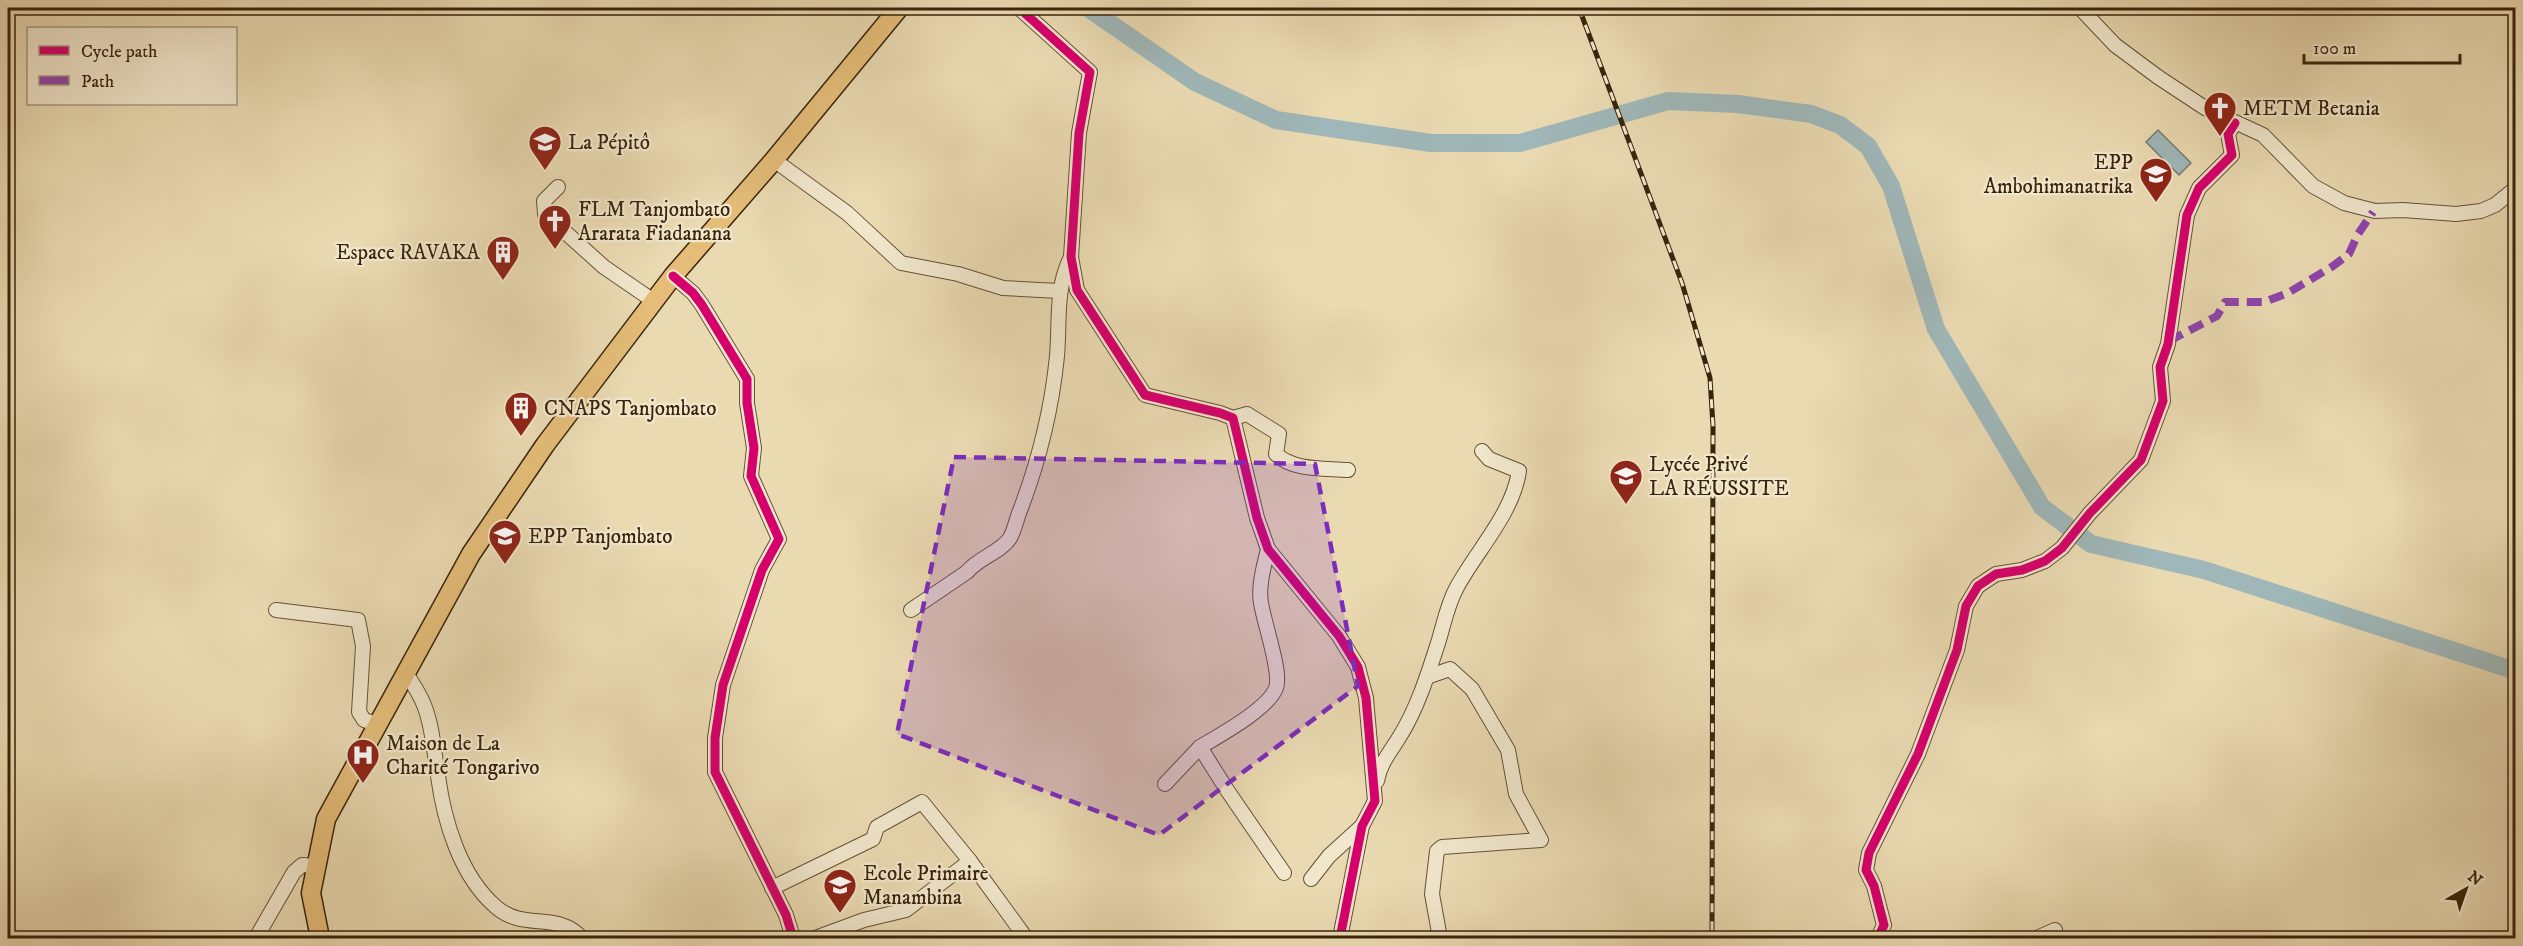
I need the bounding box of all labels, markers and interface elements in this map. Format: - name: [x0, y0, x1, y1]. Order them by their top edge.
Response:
- legend: [27, 27, 237, 105]
- scale bar: [2304, 27, 2460, 65]
- text: 100 m: [2313, 38, 2356, 60]
- text: Cycle path: [81, 41, 158, 63]
- text: Path: [81, 71, 115, 93]
- church icon: METM Betania: [2202, 90, 2238, 137]
- place label: METM Betania: [2243, 96, 2380, 122]
- school or university icon: La Pépitô: [527, 124, 563, 171]
- place label: La Pépitô: [568, 130, 650, 156]
- place label: EPP Ambohimanatrika: [1984, 150, 2133, 200]
- school or university icon: EPP Ambohimanatrika: [2138, 156, 2174, 203]
- place label: FLM Tanjombato Ararata Fiadanana: [578, 197, 731, 247]
- church icon: FLM Tanjombato Ararata Fiadanana: [537, 203, 573, 250]
- building icon: Espace RAVAKA: [485, 234, 521, 281]
- place label: Espace RAVAKA: [336, 240, 481, 266]
- building icon: CNAPS Tanjombato: [503, 390, 539, 437]
- place label: CNAPS Tanjombato: [544, 396, 716, 422]
- place label: Lycée Privé LA RÉUSSITE: [1649, 452, 1789, 502]
- school or university icon: Lycée Privé LA RÉUSSITE: [1608, 458, 1644, 505]
- school or university icon: EPP Tanjombato: [487, 518, 523, 565]
- place label: EPP Tanjombato: [528, 524, 672, 550]
- place label: Maison de La Charité Tongarivo: [386, 731, 540, 781]
- hospital icon: Maison de La Charité Tongarivo: [345, 737, 381, 784]
- north arrow: [2436, 859, 2496, 919]
- place label: Ecole Primaire Manambina: [863, 861, 989, 911]
- text: N: [2464, 866, 2486, 890]
- school or university icon: Ecole Primaire Manambina: [822, 867, 858, 914]

